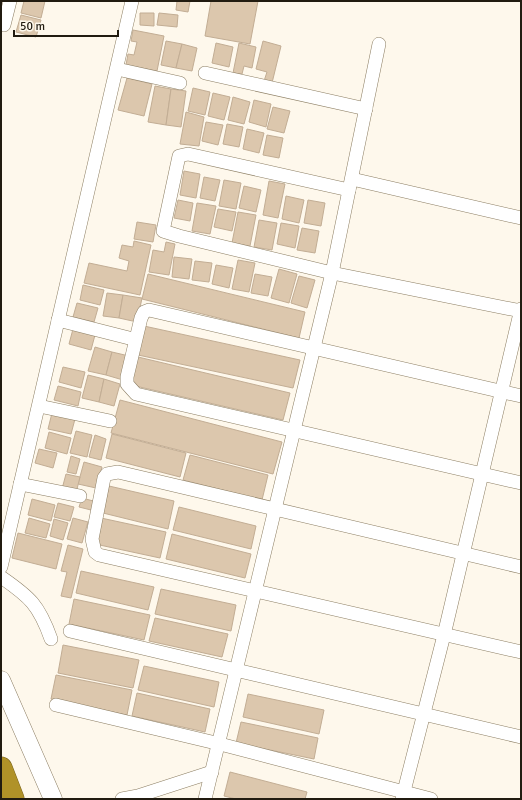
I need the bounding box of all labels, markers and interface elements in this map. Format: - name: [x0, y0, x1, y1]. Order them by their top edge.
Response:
- scale bar: [14, 12, 118, 38]
- text: 50 m: [20, 19, 45, 34]

